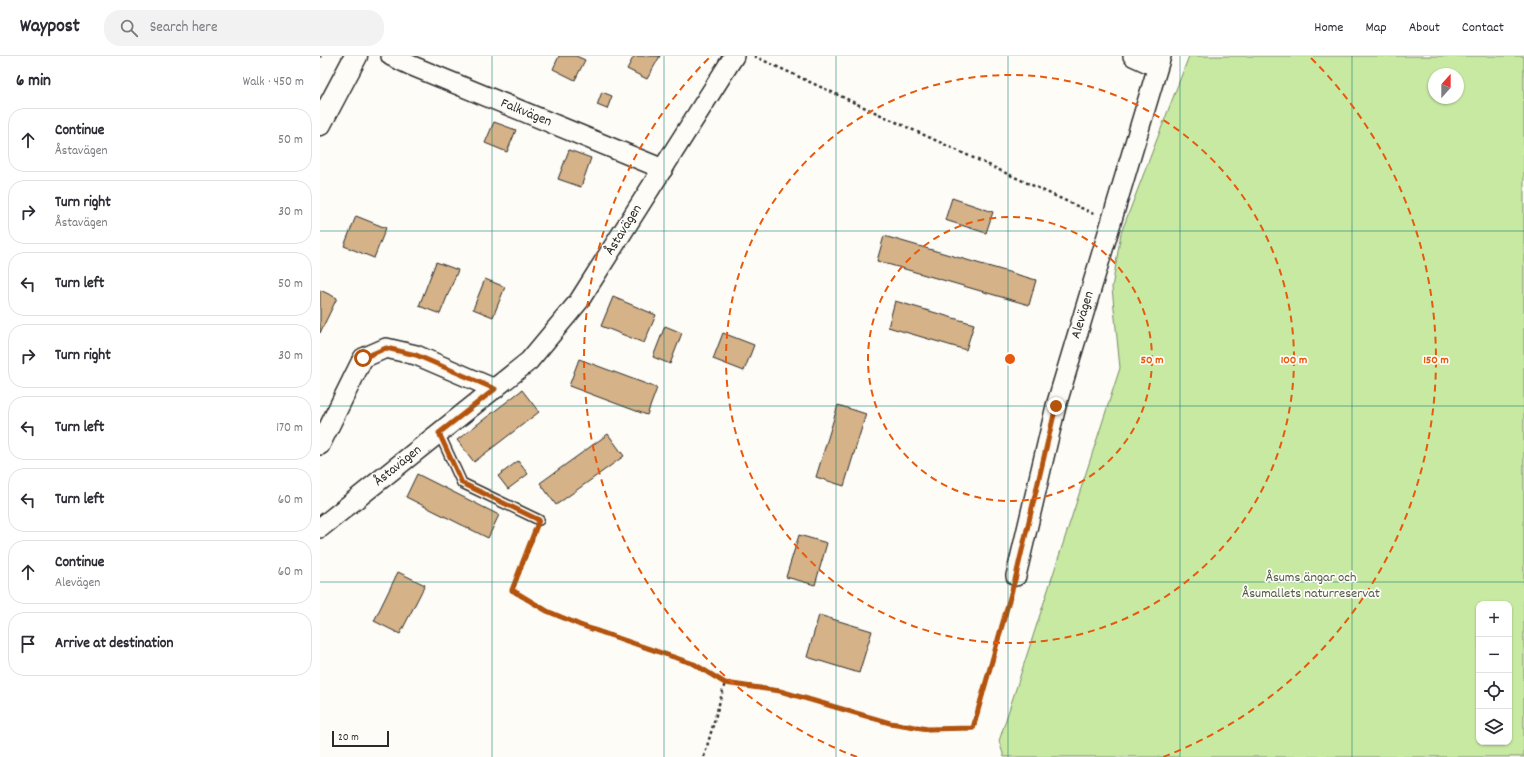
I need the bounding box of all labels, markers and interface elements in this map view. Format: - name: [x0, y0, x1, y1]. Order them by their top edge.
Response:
- search box: [104, 10, 384, 46]
- text: Waypost: [20, 14, 80, 41]
- icon: search: [118, 17, 140, 39]
- text: Search here: [150, 17, 218, 39]
- text: Home: [1314, 18, 1343, 38]
- text: Map: [1365, 18, 1387, 38]
- text: About: [1409, 18, 1440, 38]
- text: Contact: [1462, 18, 1504, 38]
- north arrow: [1428, 68, 1464, 104]
- text: 6 min: [16, 70, 51, 94]
- text: Walk · 450 m: [243, 73, 304, 92]
- street label: Falkvägen: [497, 94, 555, 132]
- text: Continue: [55, 120, 104, 142]
- icon: ahead: [17, 129, 39, 151]
- text: 50 m: [278, 131, 303, 150]
- text: Åstavägen: [55, 142, 107, 161]
- text: Turn right: [55, 192, 111, 214]
- icon: right: [17, 201, 39, 223]
- street label: Åstavägen: [601, 201, 647, 259]
- text: 30 m: [278, 203, 303, 222]
- text: Åstavägen: [55, 214, 107, 233]
- icon: left: [17, 273, 39, 295]
- text: Turn left: [55, 273, 104, 295]
- text: 50 m: [278, 275, 303, 294]
- street label: Alevägen: [1066, 289, 1100, 341]
- icon: right: [17, 345, 39, 367]
- text: Turn right: [55, 345, 111, 367]
- text: 30 m: [278, 347, 303, 366]
- route start: [354, 349, 372, 367]
- centre of rings: [1003, 352, 1017, 366]
- text: 50 m: [1140, 352, 1164, 369]
- text: 100 m: [1281, 352, 1307, 369]
- text: 150 m: [1423, 352, 1449, 369]
- route end: [1047, 397, 1065, 415]
- icon: left: [17, 417, 39, 439]
- text: Turn left: [55, 417, 104, 439]
- text: 170 m: [276, 419, 303, 438]
- street label: Åstavägen: [370, 440, 426, 492]
- icon: left: [17, 489, 39, 511]
- text: Turn left: [55, 489, 104, 511]
- text: 60 m: [278, 491, 303, 510]
- text: Continue: [55, 552, 104, 574]
- icon: ahead: [17, 561, 39, 583]
- text: 60 m: [278, 563, 303, 582]
- park label: Åsums ängar och Åsumallets naturreservat: [1242, 568, 1380, 604]
- text: Alevägen: [55, 574, 100, 593]
- map controls: [1476, 601, 1512, 745]
- button: +: [1476, 601, 1512, 637]
- icon: arrive: [17, 633, 39, 655]
- text: Arrive at destination: [55, 633, 173, 655]
- button: −: [1476, 637, 1512, 673]
- button: locate: [1476, 673, 1512, 709]
- button: layers: [1476, 709, 1512, 745]
- scale bar: [332, 729, 389, 748]
- text: 20 m: [338, 730, 359, 746]

